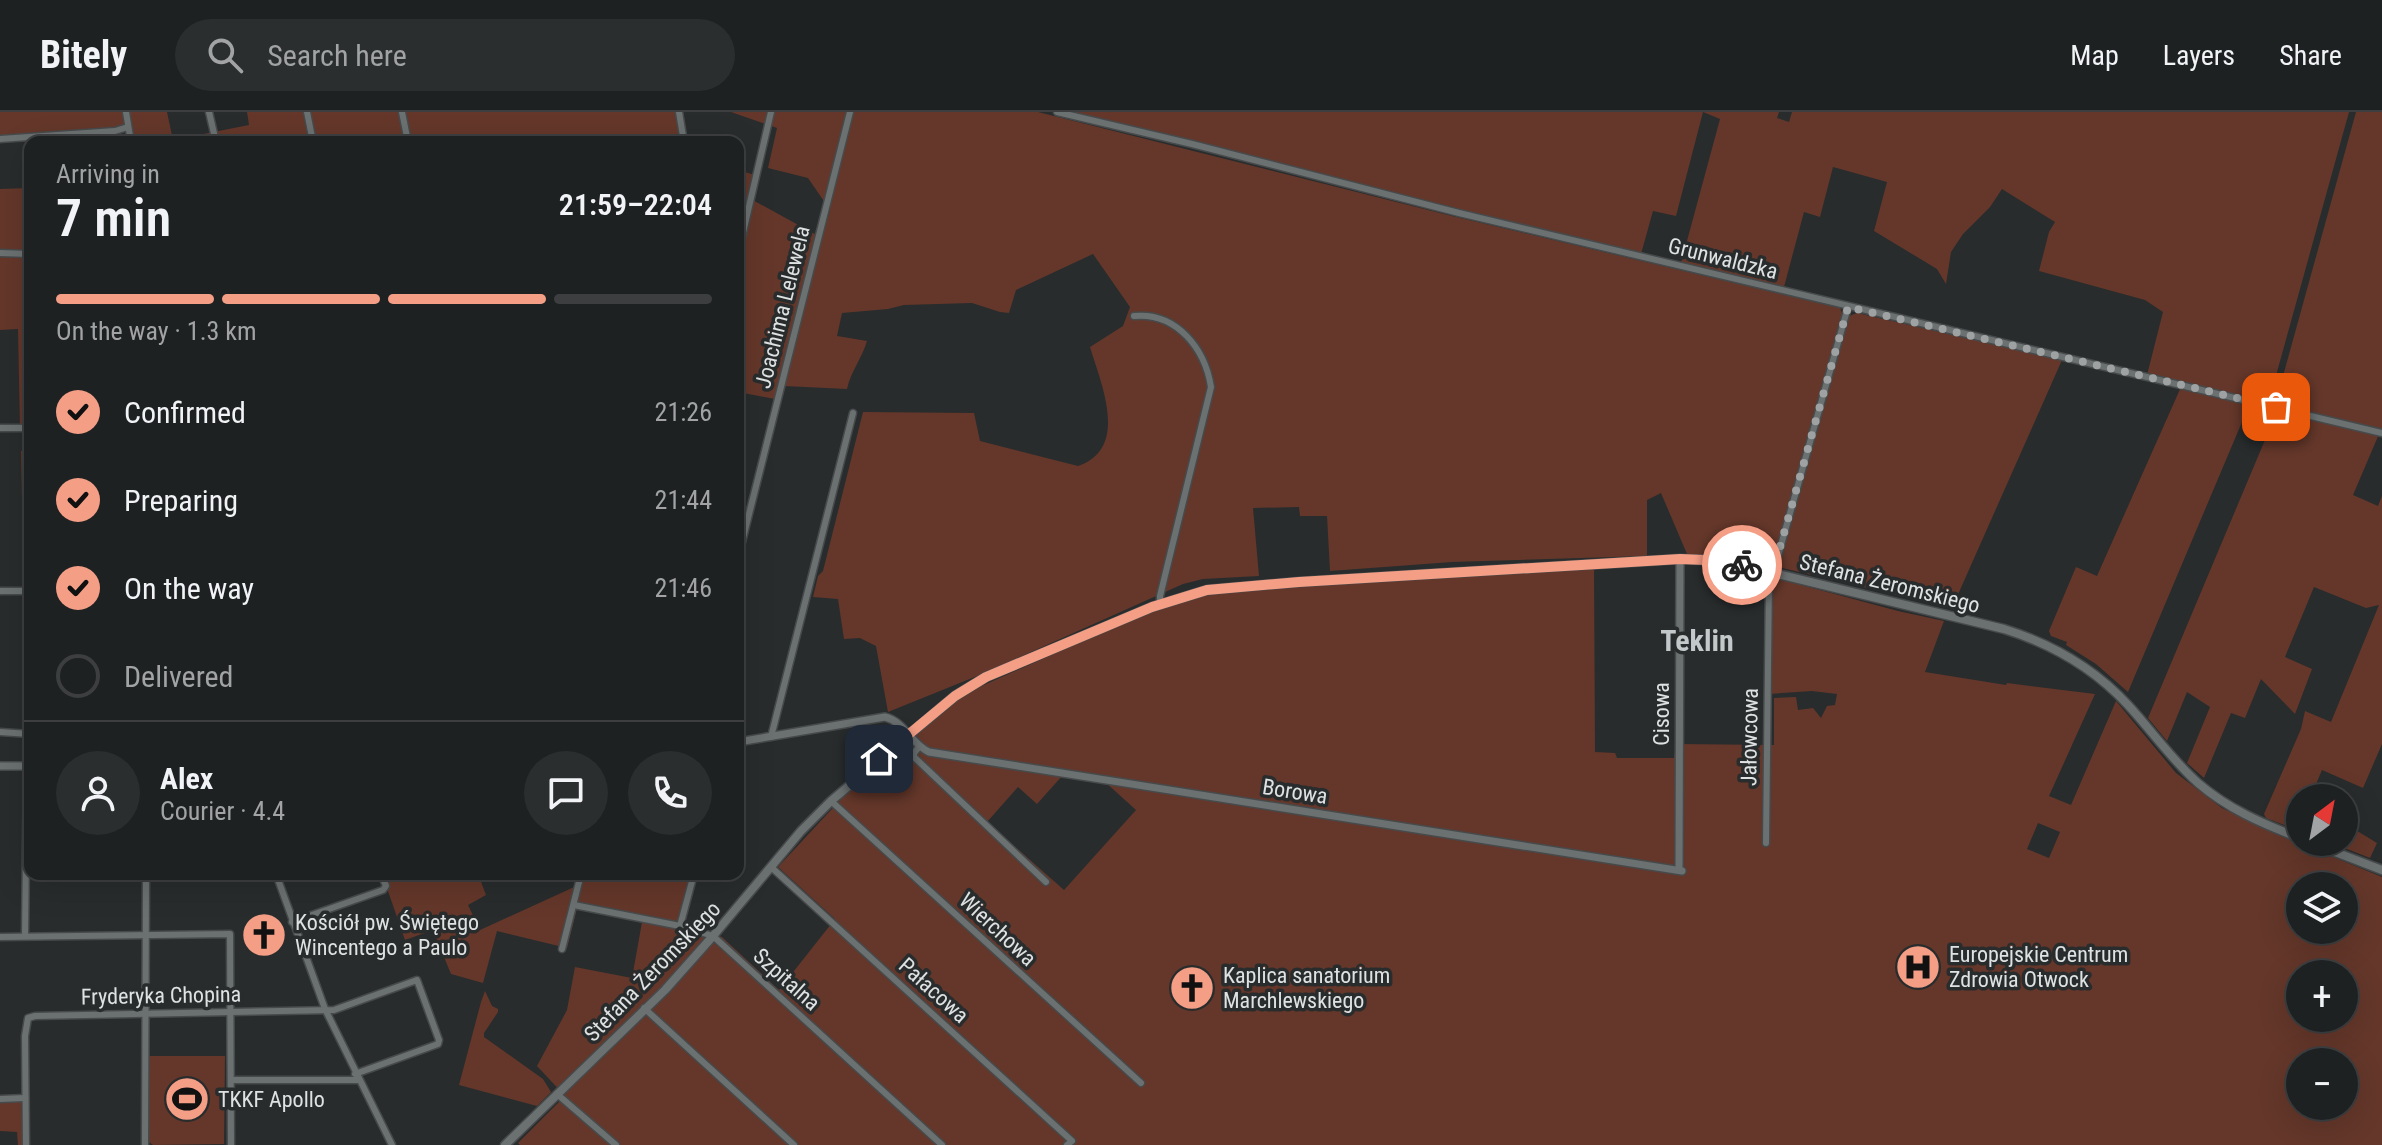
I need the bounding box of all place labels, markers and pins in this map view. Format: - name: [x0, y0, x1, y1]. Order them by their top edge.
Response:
- pin: [2242, 373, 2310, 441]
- pin: [845, 725, 913, 793]
- place label: Kościół pw. Świętego Wincentego a Paulo: [295, 910, 479, 960]
- church icon: Kościół pw. Świętego Wincentego a Paulo: [240, 911, 288, 959]
- place label: Europejskie Centrum Zdrowia Otwock: [1949, 942, 2128, 992]
- hospital icon: Europejskie Centrum Zdrowia Otwock: [1894, 943, 1942, 991]
- place label: Kaplica sanatorium Marchlewskiego: [1223, 963, 1390, 1013]
- church icon: Kaplica sanatorium Marchlewskiego: [1168, 964, 1216, 1012]
- sports icon: TKKF Apollo: [163, 1075, 211, 1123]
- place label: TKKF Apollo: [218, 1087, 325, 1112]

